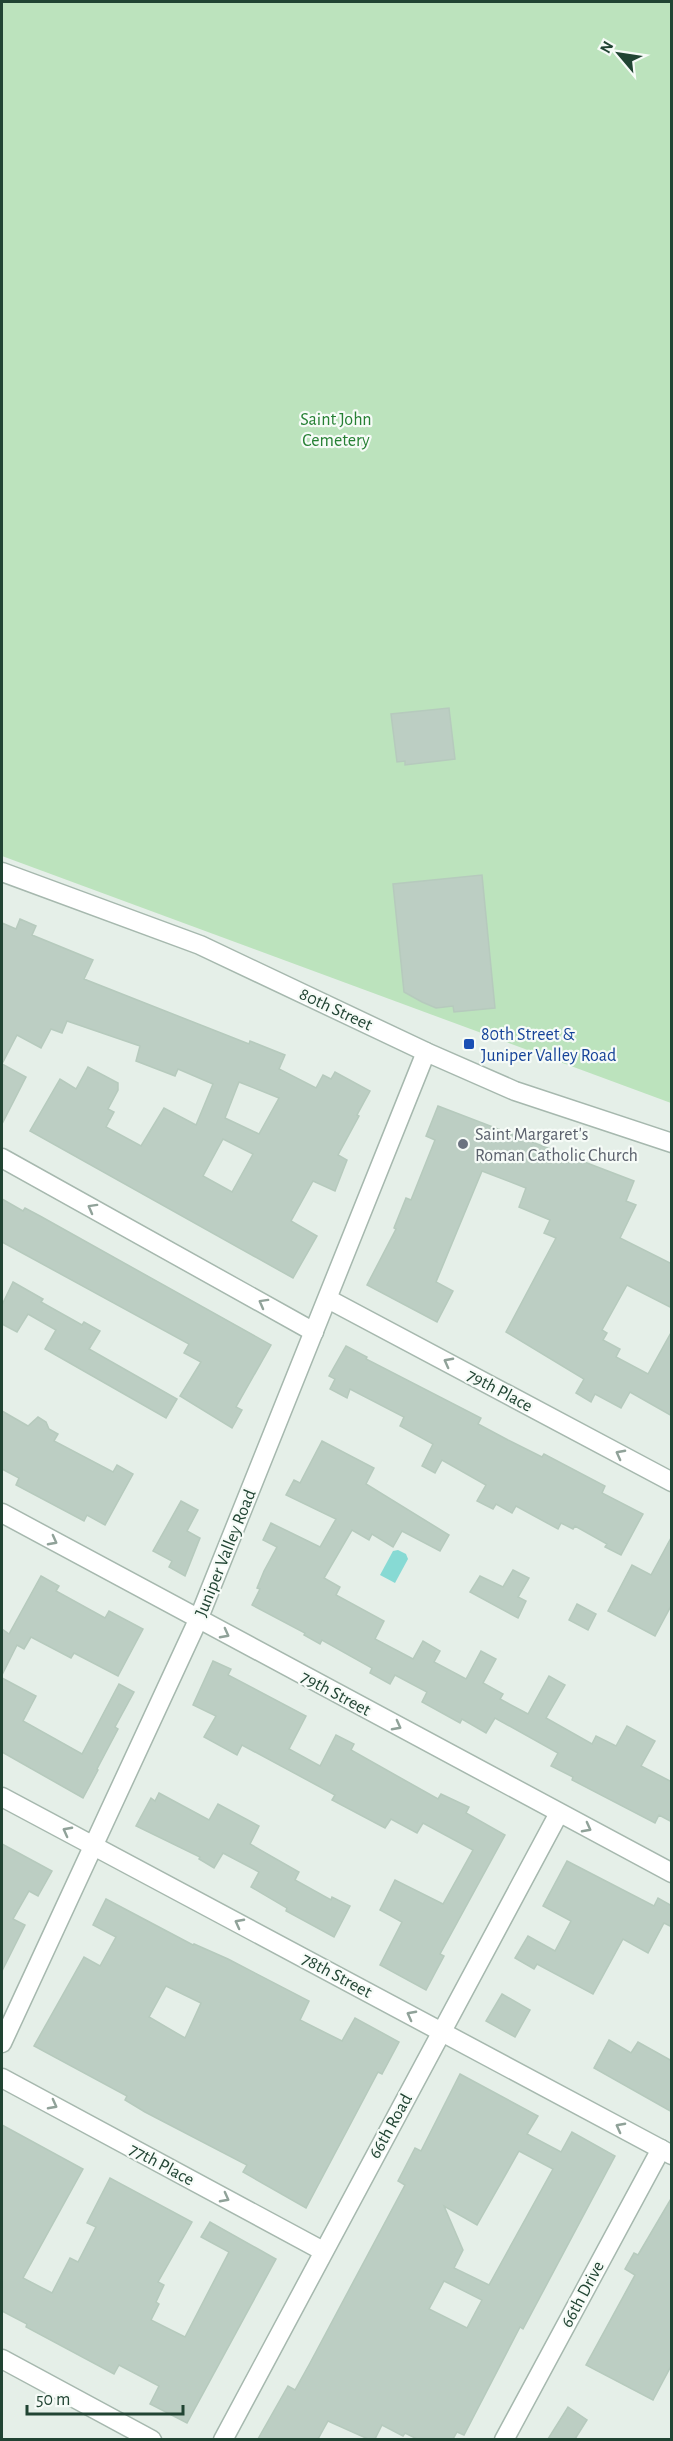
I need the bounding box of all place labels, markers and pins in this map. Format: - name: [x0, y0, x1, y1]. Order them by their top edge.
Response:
- place label: 80th Street & Juniper Valley Road: [481, 1026, 616, 1065]
- marker: 80th Street & Juniper Valley Road: [462, 1037, 476, 1051]
- place label: Saint Margaret's Roman Catholic Church: [475, 1126, 638, 1165]
- marker: Saint Margaret's Roman Catholic Church: [456, 1137, 470, 1151]

